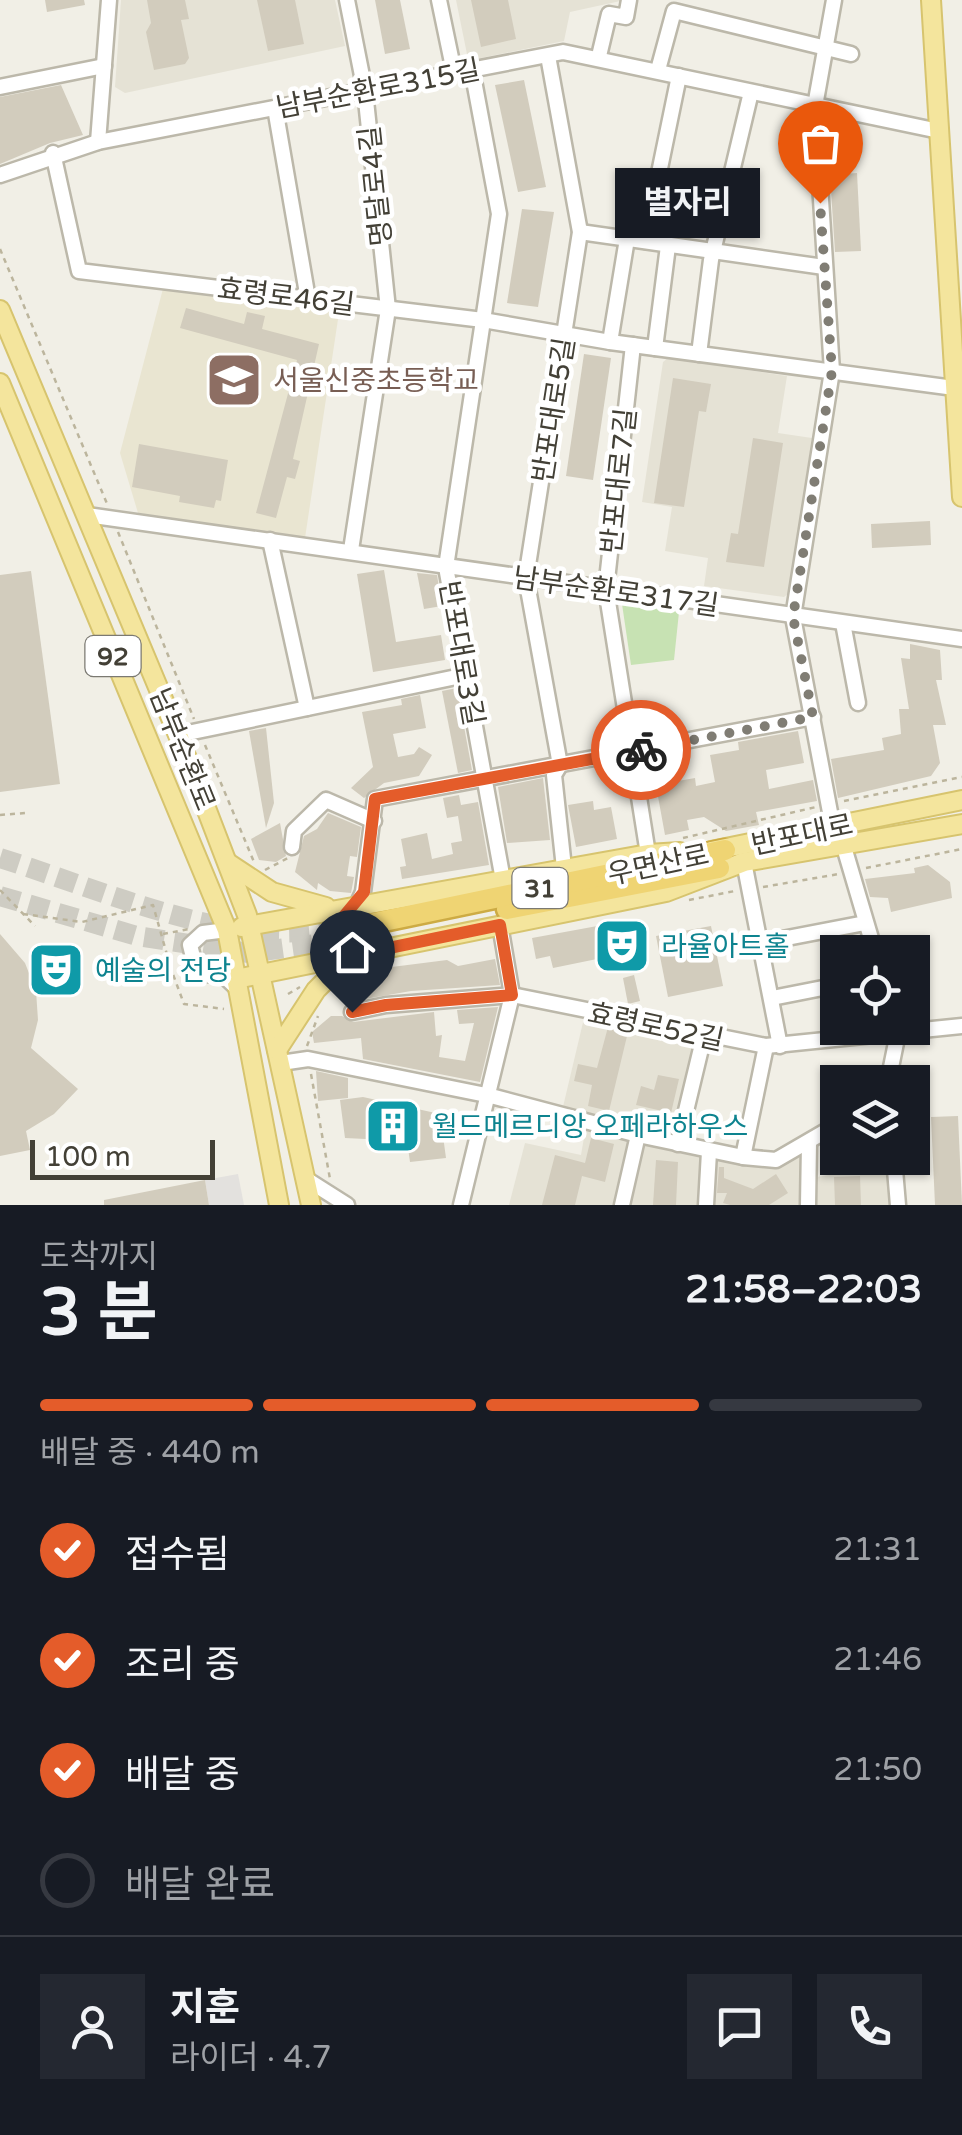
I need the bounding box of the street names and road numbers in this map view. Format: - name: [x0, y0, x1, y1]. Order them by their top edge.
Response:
- street label: 남부순환로315길: [273, 53, 483, 125]
- street label: 명달로4길: [353, 124, 399, 248]
- street label: 효령로46길: [215, 272, 357, 322]
- street label: 반포대로5길: [526, 335, 582, 485]
- street label: 반포대로7길: [594, 407, 644, 556]
- street label: 남부순환로317길: [511, 561, 721, 623]
- street label: 반포대로3길: [432, 578, 490, 728]
- road number: 92: [86, 636, 140, 676]
- street label: 남부순환로: [142, 683, 222, 815]
- street label: 반포대로: [748, 808, 856, 862]
- street label: 우면산로: [604, 838, 712, 892]
- road number: 31: [512, 868, 568, 908]
- street label: 효령로52길: [585, 996, 727, 1058]

